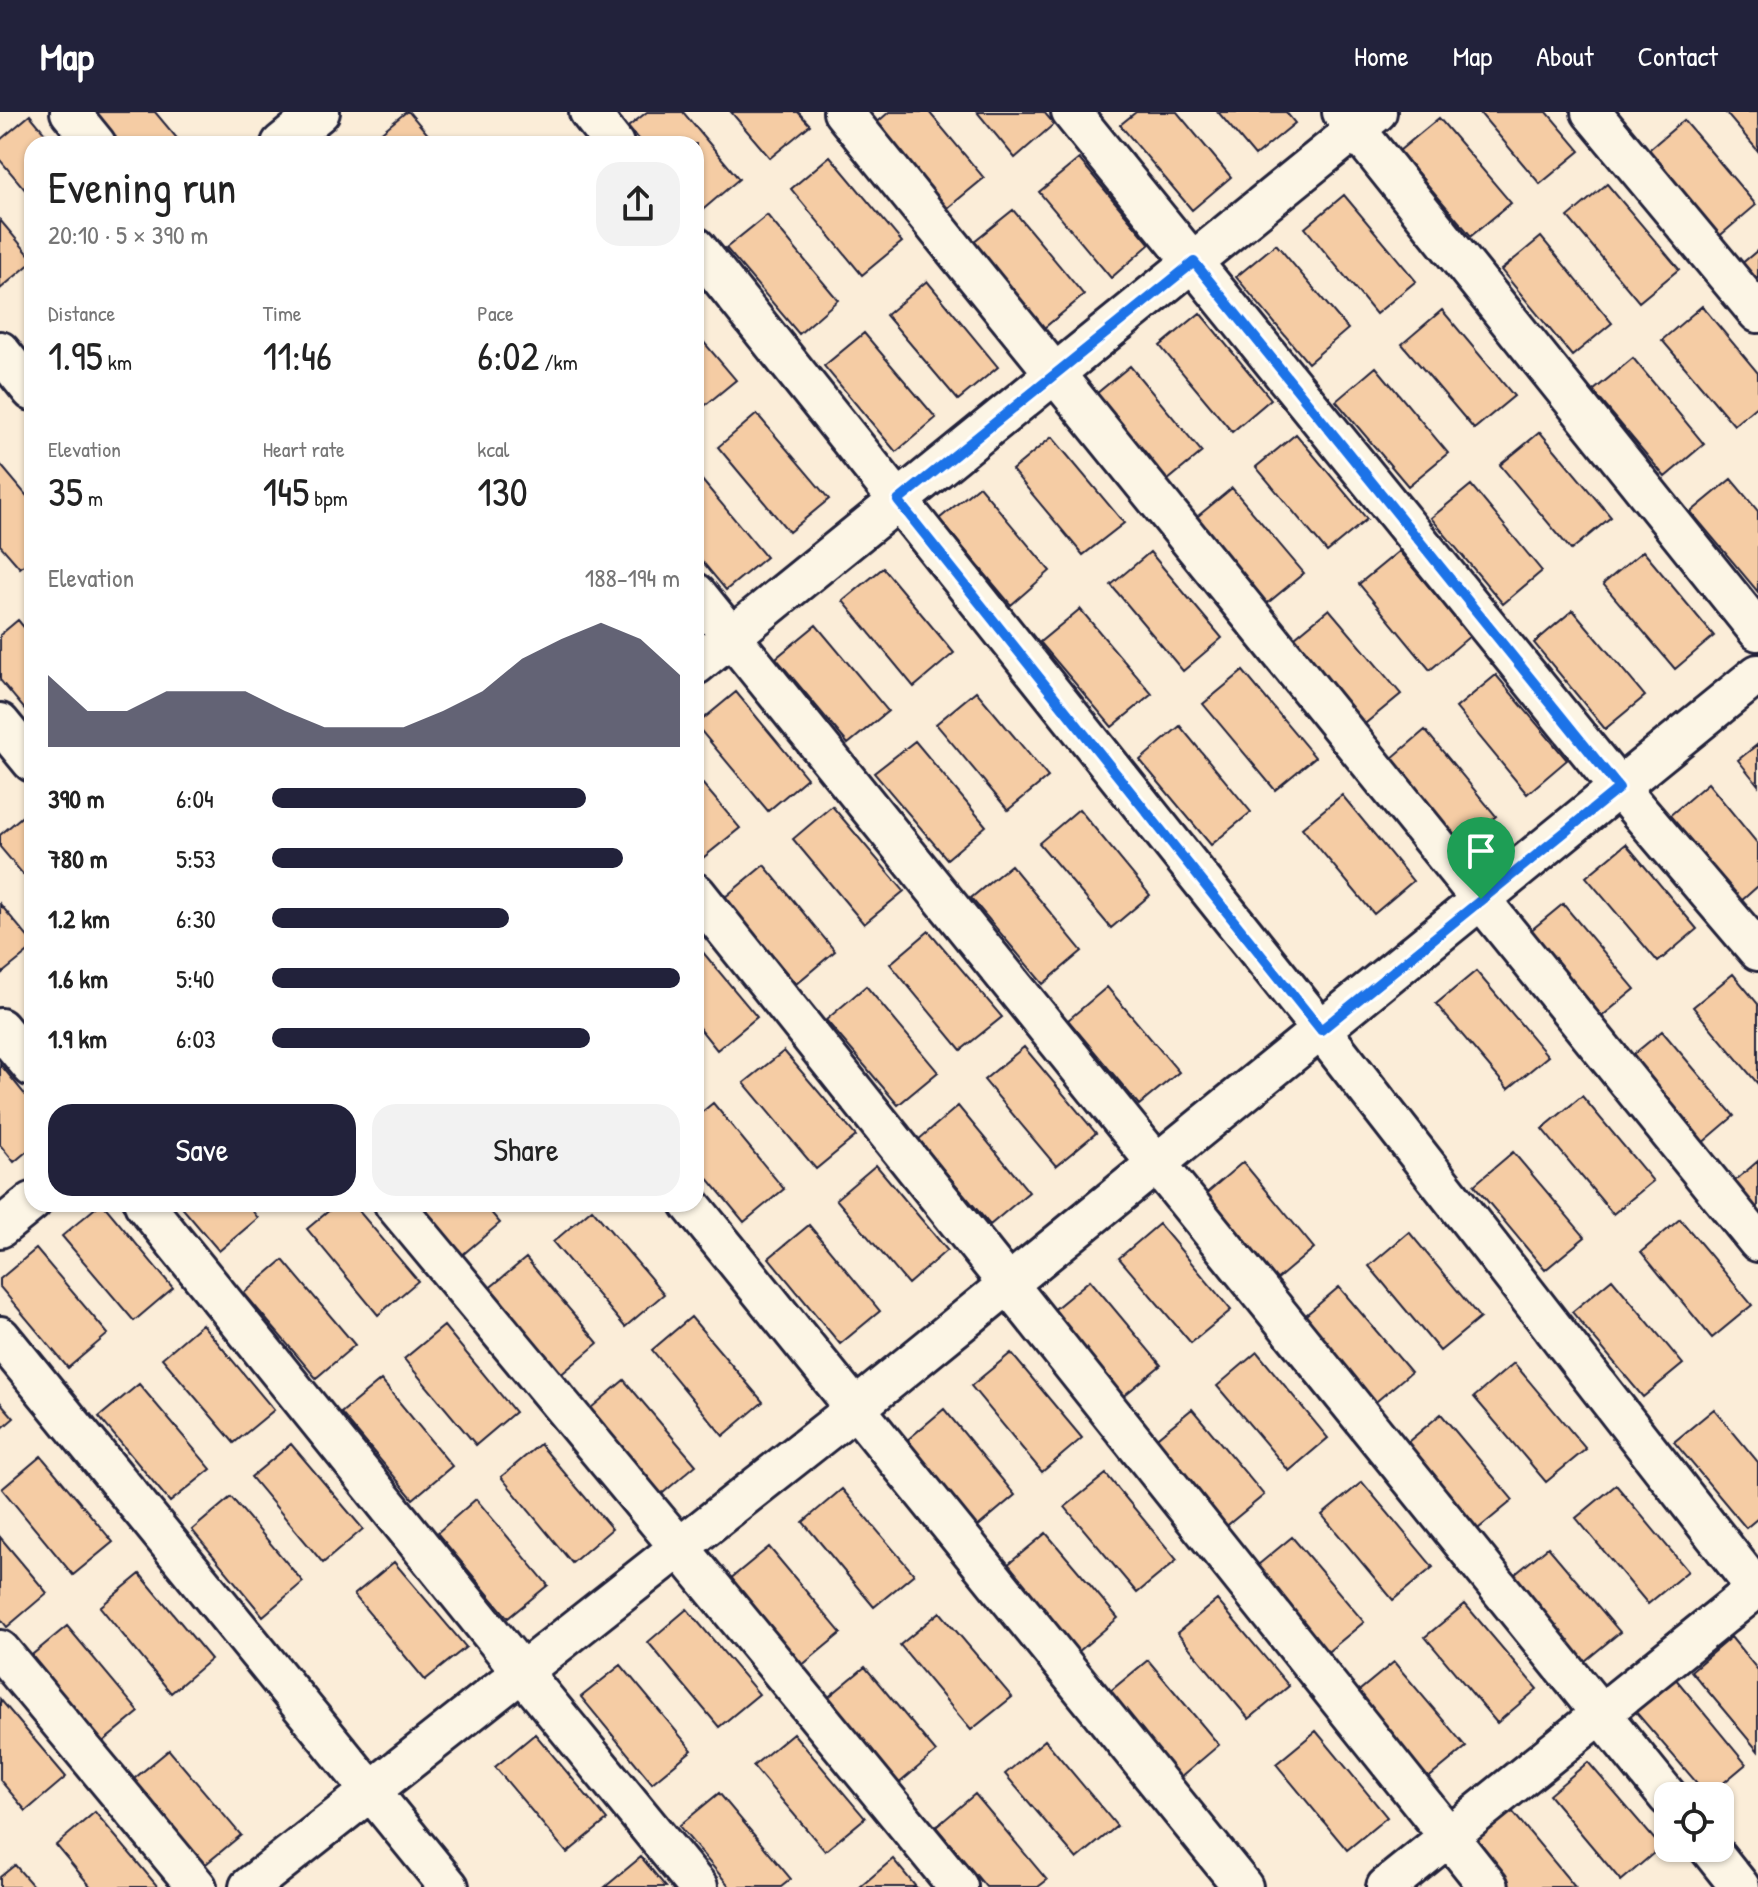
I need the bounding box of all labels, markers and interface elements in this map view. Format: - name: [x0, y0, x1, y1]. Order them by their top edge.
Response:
- text: Map: [40, 30, 94, 82]
- text: Home: [1354, 37, 1409, 75]
- text: Map: [1453, 37, 1492, 75]
- text: About: [1536, 37, 1594, 75]
- text: Contact: [1638, 37, 1718, 75]
- text: Evening run: [48, 157, 236, 217]
- button: share: [596, 162, 680, 246]
- text: 20:10 · 5 × 390 m: [48, 217, 208, 252]
- text: Distance: [48, 298, 115, 328]
- text: Time: [263, 298, 302, 328]
- text: Pace: [477, 298, 514, 328]
- text: 1.95: [48, 328, 103, 382]
- text: 11:46: [263, 328, 332, 382]
- text: 6:02: [477, 328, 539, 382]
- text: km: [103, 347, 132, 377]
- text: /km: [539, 347, 578, 377]
- text: Elevation: [48, 434, 121, 464]
- text: Heart rate: [263, 434, 345, 464]
- text: kcal: [477, 434, 509, 464]
- text: 35: [48, 464, 83, 518]
- text: 145: [263, 464, 309, 518]
- text: 130: [477, 464, 528, 518]
- text: m: [83, 483, 103, 513]
- text: bpm: [309, 483, 348, 513]
- text: Elevation: [48, 560, 134, 595]
- text: 188–194 m: [585, 560, 680, 595]
- text: 390 m: [48, 781, 105, 816]
- text: 6:04: [176, 781, 214, 816]
- pin: [1447, 817, 1515, 899]
- icon: arrive: [1459, 829, 1503, 873]
- text: 780 m: [48, 841, 107, 876]
- text: 5:53: [176, 841, 216, 876]
- text: 1.2 km: [48, 901, 110, 936]
- text: 6:30: [176, 901, 216, 936]
- text: 1.6 km: [48, 961, 108, 996]
- text: 5:40: [176, 961, 214, 996]
- text: 1.9 km: [48, 1021, 107, 1056]
- text: 6:03: [176, 1021, 216, 1056]
- button: Save: [48, 1104, 356, 1196]
- button: Share: [372, 1104, 680, 1196]
- map controls: [1654, 1782, 1734, 1862]
- button: locate: [1654, 1782, 1734, 1862]

